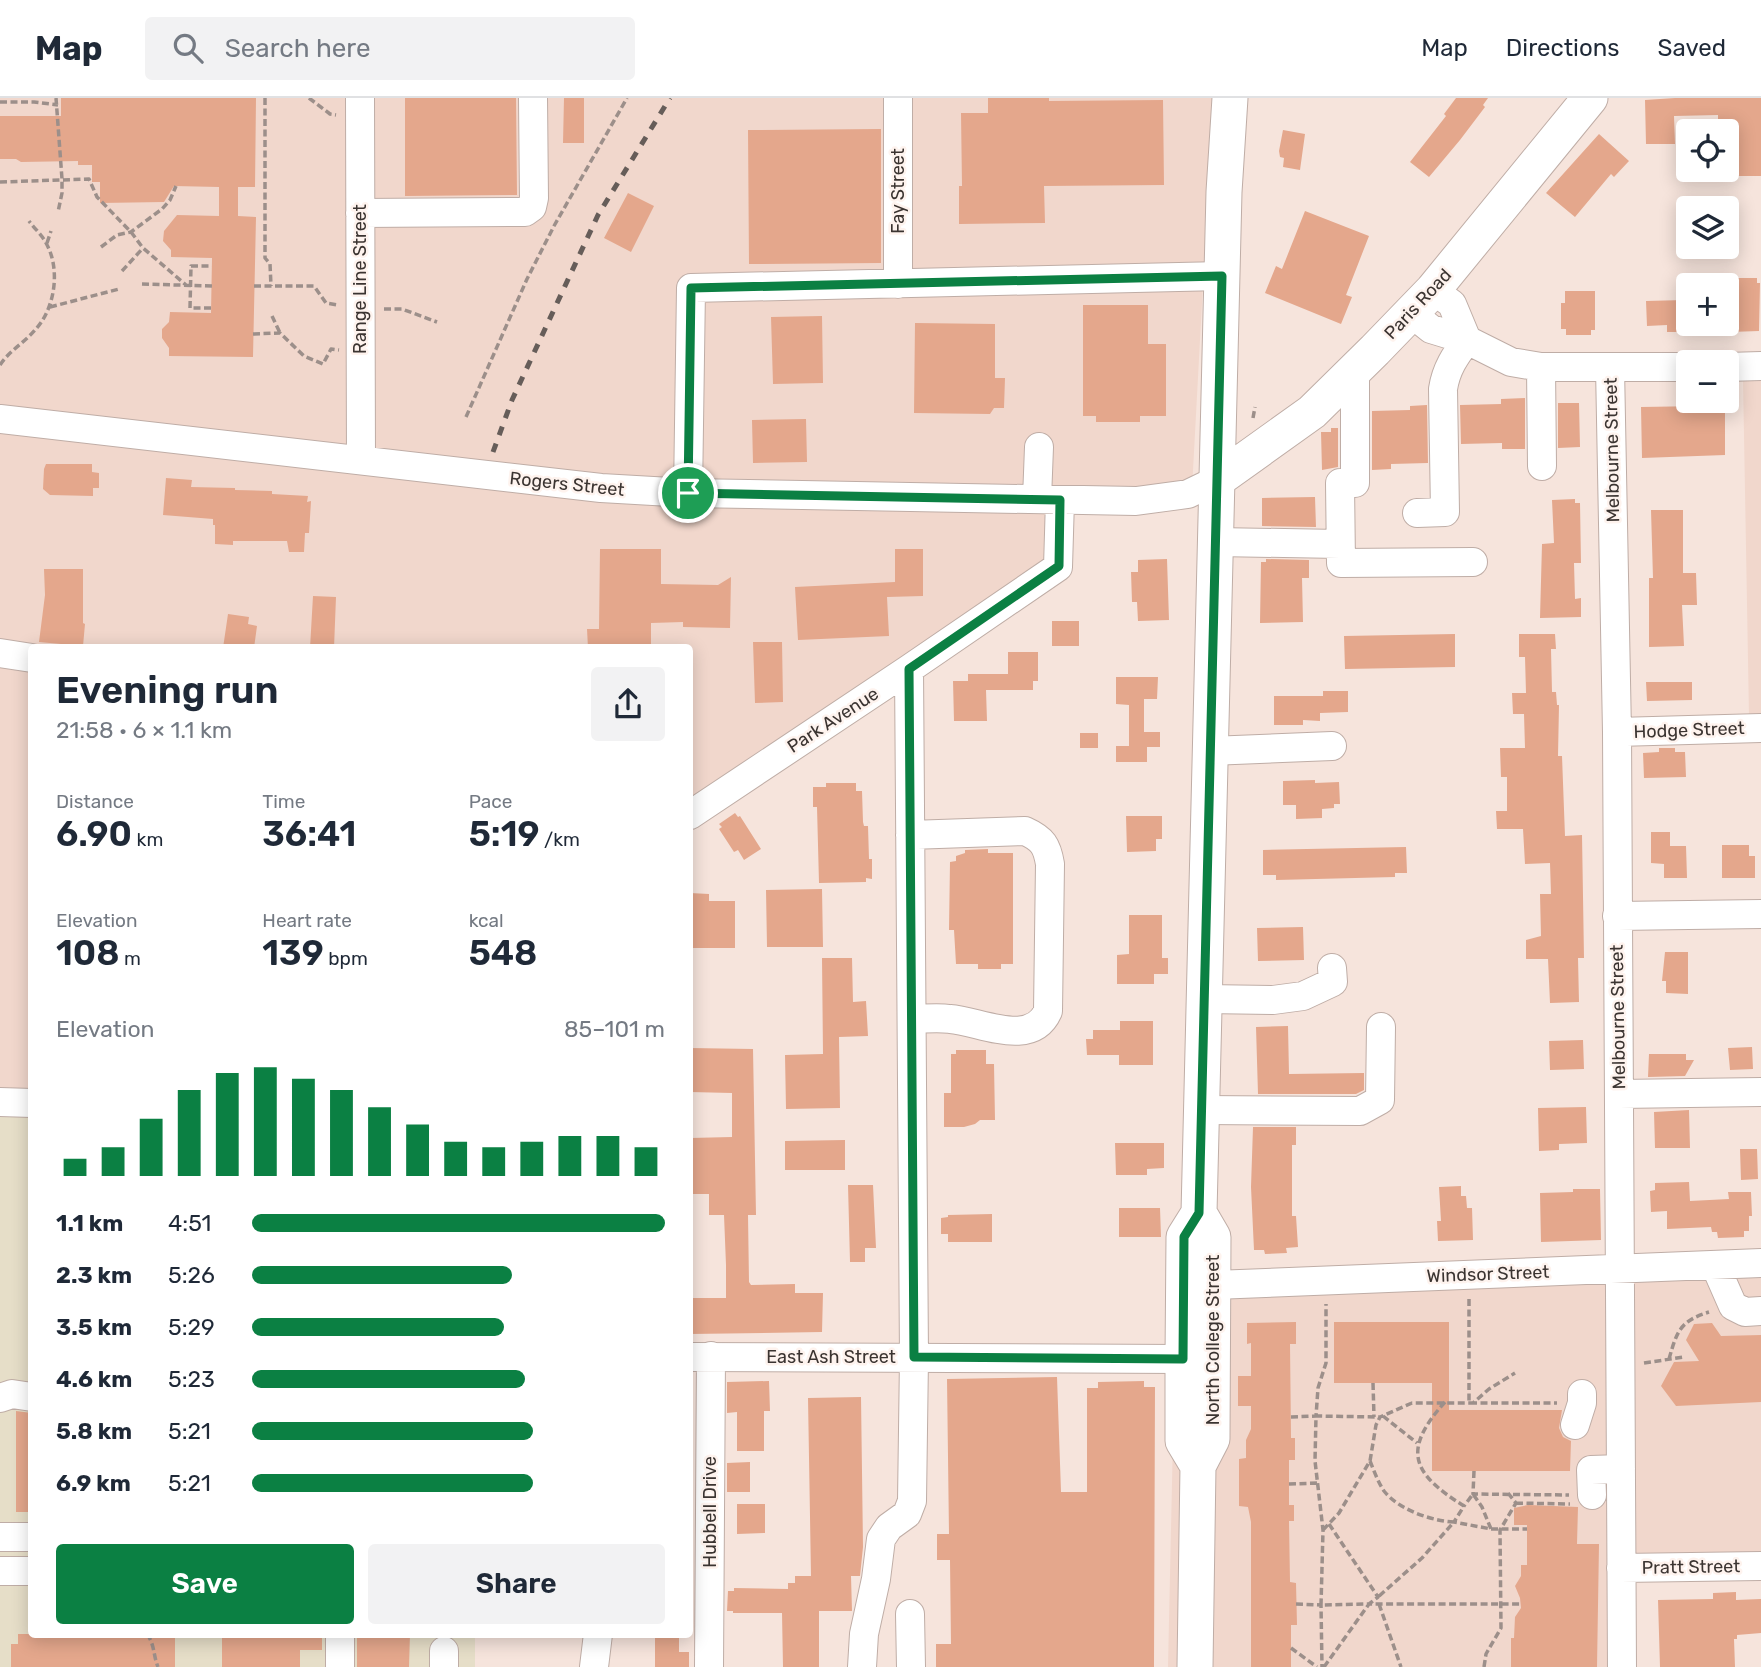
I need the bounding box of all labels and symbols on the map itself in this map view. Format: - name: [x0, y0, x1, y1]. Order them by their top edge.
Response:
- street label: Fay Street: [887, 148, 909, 234]
- street label: Range Line Street: [349, 204, 371, 354]
- street label: Paris Road: [1380, 264, 1456, 344]
- street label: Melbourne Street: [1600, 377, 1624, 523]
- pin: [658, 463, 718, 523]
- street label: Rogers Street: [509, 467, 625, 501]
- street label: Park Avenue: [783, 682, 883, 758]
- street label: Hodge Street: [1633, 717, 1745, 743]
- street label: Melbourne Street: [1606, 944, 1630, 1090]
- street label: North College Street: [1202, 1255, 1224, 1425]
- street label: Windsor Street: [1426, 1261, 1550, 1287]
- street label: East Ash Street: [766, 1346, 896, 1368]
- street label: Hubbell Drive: [699, 1456, 721, 1568]
- street label: Pratt Street: [1642, 1555, 1740, 1579]

